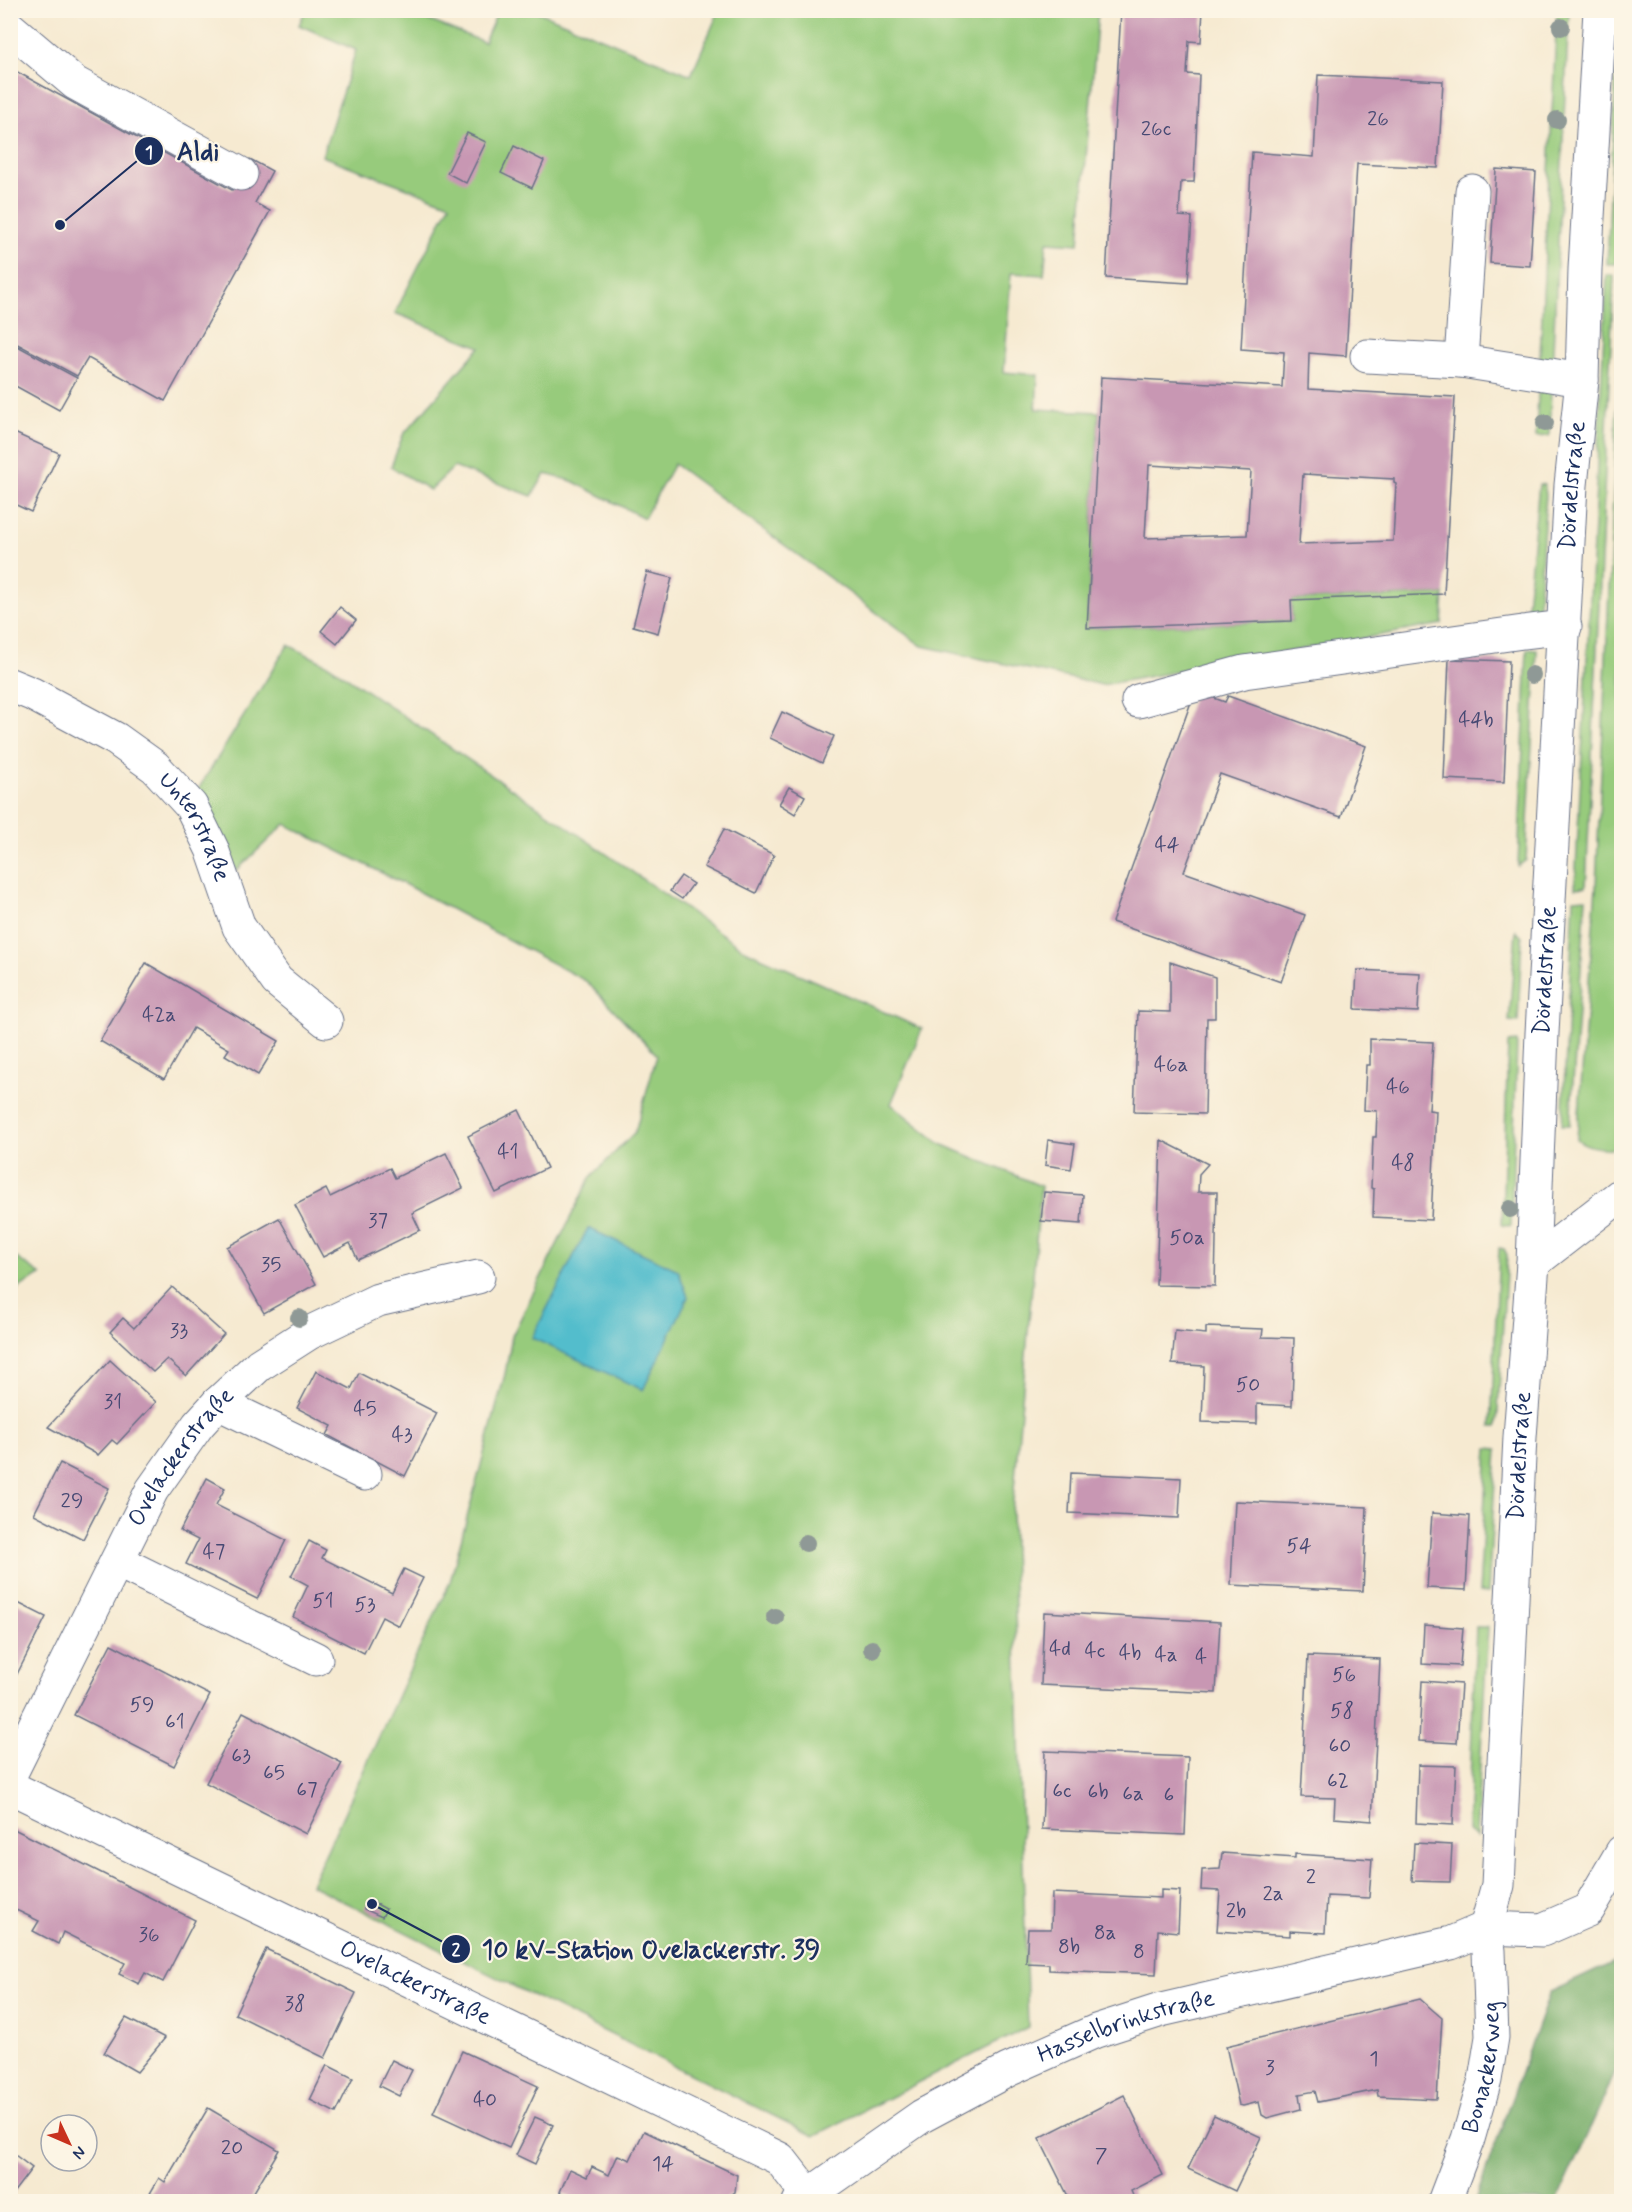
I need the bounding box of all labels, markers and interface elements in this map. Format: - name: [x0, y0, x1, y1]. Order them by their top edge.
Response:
- house number: 26: [1367, 105, 1389, 133]
- house number: 26c: [1141, 115, 1171, 143]
- callout: Aldi: [134, 129, 231, 173]
- text: Aldi: [177, 136, 219, 170]
- text: 1: [145, 141, 153, 165]
- street label: Dördelstraße: [1552, 419, 1593, 551]
- house number: 44b: [1458, 706, 1494, 734]
- street label: Unterstraße: [151, 765, 238, 886]
- house number: 44: [1155, 831, 1180, 859]
- street label: Dördelstraße: [1526, 905, 1564, 1036]
- house number: 42a: [142, 1001, 176, 1029]
- house number: 46a: [1154, 1051, 1188, 1079]
- house number: 46: [1386, 1073, 1410, 1101]
- house number: 41: [497, 1138, 519, 1166]
- house number: 48: [1391, 1149, 1415, 1177]
- house number: 37: [368, 1207, 388, 1235]
- house number: 50a: [1169, 1224, 1205, 1252]
- house number: 35: [261, 1251, 281, 1279]
- house number: 33: [170, 1317, 188, 1345]
- house number: 50: [1236, 1371, 1260, 1399]
- street label: Ovelackerstraße: [121, 1380, 241, 1532]
- house number: 31: [104, 1388, 122, 1416]
- street label: Dördelstraße: [1500, 1390, 1539, 1521]
- house number: 45: [353, 1395, 377, 1423]
- house number: 43: [391, 1421, 413, 1449]
- house number: 29: [61, 1487, 83, 1515]
- house number: 54: [1286, 1532, 1312, 1560]
- house number: 47: [203, 1538, 225, 1566]
- house number: 51: [312, 1587, 334, 1615]
- house number: 53: [354, 1591, 376, 1619]
- house number: 4d: [1049, 1635, 1071, 1663]
- house number: 4c: [1085, 1637, 1105, 1665]
- house number: 4b: [1119, 1639, 1141, 1667]
- house number: 4a: [1154, 1641, 1178, 1669]
- house number: 4: [1195, 1643, 1207, 1671]
- house number: 56: [1332, 1661, 1356, 1689]
- house number: 59: [129, 1691, 155, 1719]
- house number: 58: [1330, 1697, 1354, 1725]
- house number: 61: [165, 1708, 185, 1736]
- house number: 60: [1329, 1732, 1351, 1760]
- house number: 63: [231, 1742, 251, 1770]
- house number: 65: [263, 1759, 285, 1787]
- house number: 62: [1327, 1767, 1349, 1795]
- house number: 67: [296, 1776, 318, 1804]
- house number: 6c: [1052, 1777, 1072, 1805]
- house number: 6b: [1087, 1778, 1109, 1806]
- house number: 6a: [1122, 1780, 1144, 1808]
- house number: 6: [1164, 1781, 1174, 1809]
- house number: 2: [1306, 1863, 1316, 1891]
- house number: 2a: [1262, 1880, 1284, 1908]
- house number: 2b: [1226, 1897, 1246, 1925]
- house number: 8a: [1094, 1919, 1116, 1947]
- house number: 36: [138, 1921, 160, 1949]
- callout: 10 kV-Station Ovelackerstr. 39: [441, 1927, 831, 1971]
- street label: Ovelackerstraße: [334, 1933, 496, 2033]
- house number: 8b: [1058, 1933, 1080, 1961]
- text: 10 kV-Station Ovelackerstr. 39: [482, 1934, 820, 1968]
- text: 2: [452, 1938, 461, 1962]
- house number: 8: [1133, 1938, 1145, 1966]
- street label: Hasselbrinkstraße: [1032, 1983, 1218, 2071]
- house number: 38: [285, 1990, 306, 2018]
- street label: Bonackerweg: [1455, 2001, 1508, 2137]
- house number: 1: [1369, 2045, 1379, 2073]
- house number: 3: [1265, 2054, 1275, 2082]
- house number: 40: [473, 2086, 497, 2114]
- north arrow: [39, 2113, 99, 2173]
- house number: 20: [221, 2134, 243, 2162]
- text: N: [67, 2141, 90, 2164]
- house number: 7: [1095, 2142, 1108, 2170]
- house number: 14: [652, 2150, 674, 2178]

